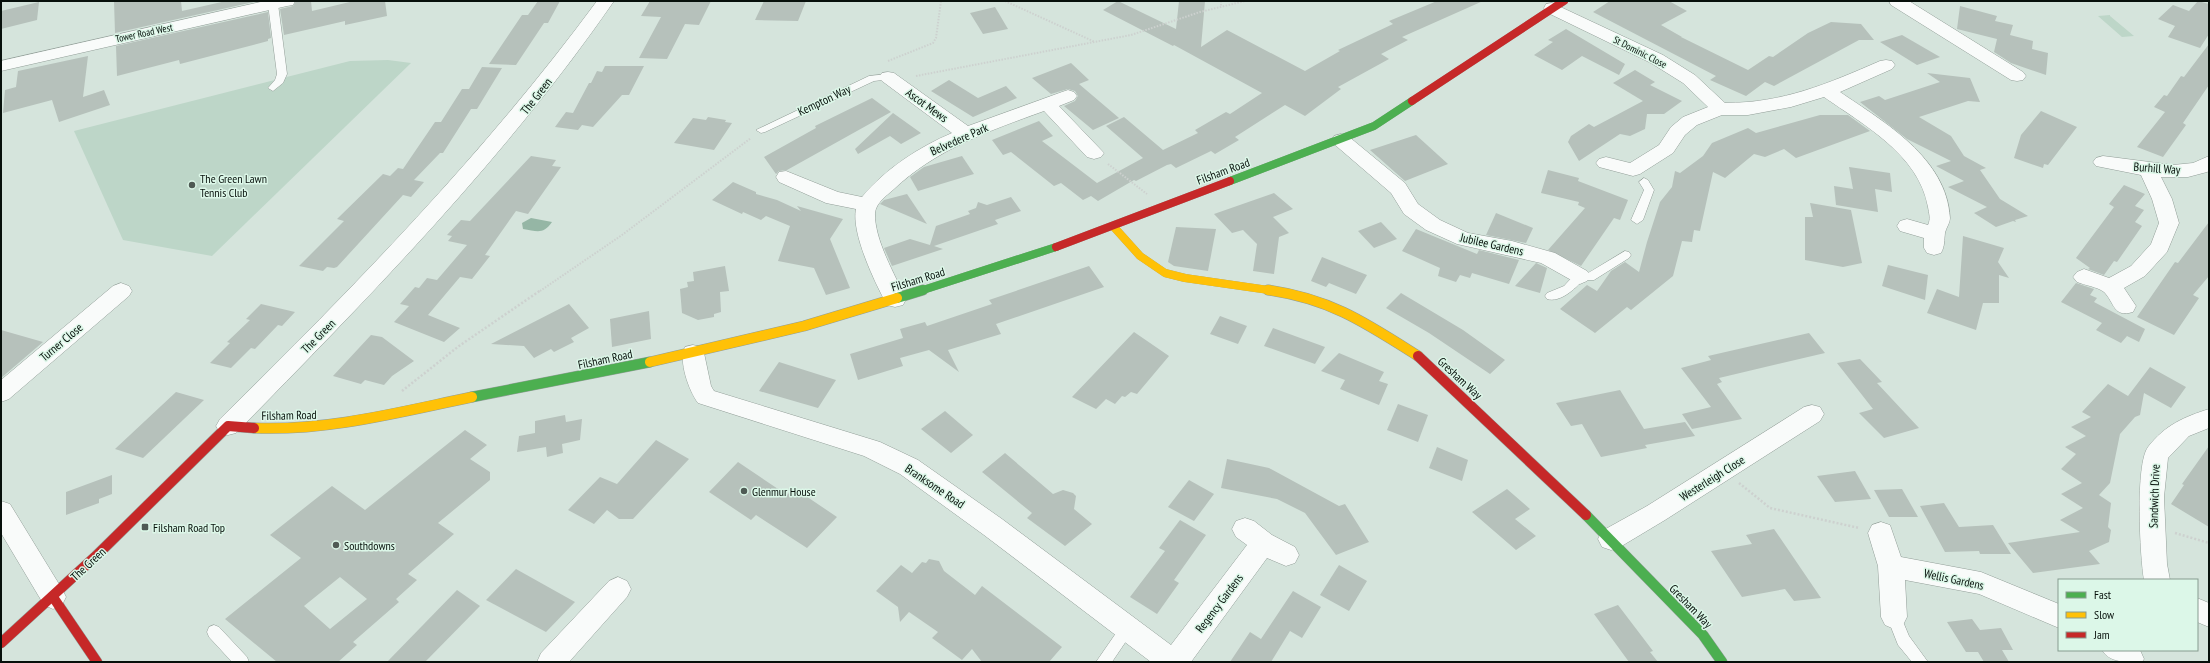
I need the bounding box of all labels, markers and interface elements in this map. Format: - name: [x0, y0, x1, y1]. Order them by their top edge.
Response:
- street label: Tower Road West: [114, 21, 174, 45]
- street label: St Dominic Close: [1611, 33, 1669, 71]
- street label: The Green: [517, 75, 555, 117]
- street label: Kempton Way: [795, 81, 853, 119]
- street label: Ascot Mews: [903, 85, 951, 125]
- street label: Belvedere Park: [928, 119, 991, 158]
- street label: Filsham Road: [1194, 154, 1252, 188]
- street label: Burhill Way: [2133, 159, 2181, 177]
- place label: The Green Lawn Tennis Club: [200, 171, 267, 200]
- marker: The Green Lawn Tennis Club: [187, 180, 197, 190]
- street label: Jubilee Gardens: [1458, 229, 1525, 259]
- street label: Filsham Road: [889, 264, 947, 294]
- street label: The Green: [298, 316, 338, 356]
- street label: Turner Close: [36, 320, 86, 364]
- street label: Filsham Road: [576, 346, 634, 372]
- street label: Gresham Way: [1435, 354, 1486, 403]
- street label: Filsham Road: [261, 407, 317, 423]
- street label: Westerleigh Close: [1677, 452, 1747, 504]
- street label: Branksome Road: [902, 461, 968, 511]
- street label: Sandwich Drive: [2145, 464, 2163, 528]
- place label: Glenmur House: [752, 484, 816, 499]
- marker: Glenmur House: [739, 486, 749, 496]
- place label: Filsham Road Top: [153, 520, 225, 535]
- marker: Filsham Road Top: [140, 522, 150, 532]
- place label: Southdowns: [344, 538, 395, 553]
- marker: Southdowns: [331, 540, 341, 550]
- street label: The Green: [67, 544, 109, 584]
- street label: Wellis Gardens: [1923, 565, 1985, 593]
- street label: Regency Gardens: [1192, 571, 1246, 635]
- legend: [2058, 579, 2198, 651]
- street label: Gresham Way: [1666, 581, 1716, 631]
- text: Fast: [2094, 587, 2112, 602]
- text: Slow: [2094, 607, 2115, 622]
- text: Jam: [2093, 627, 2110, 642]

